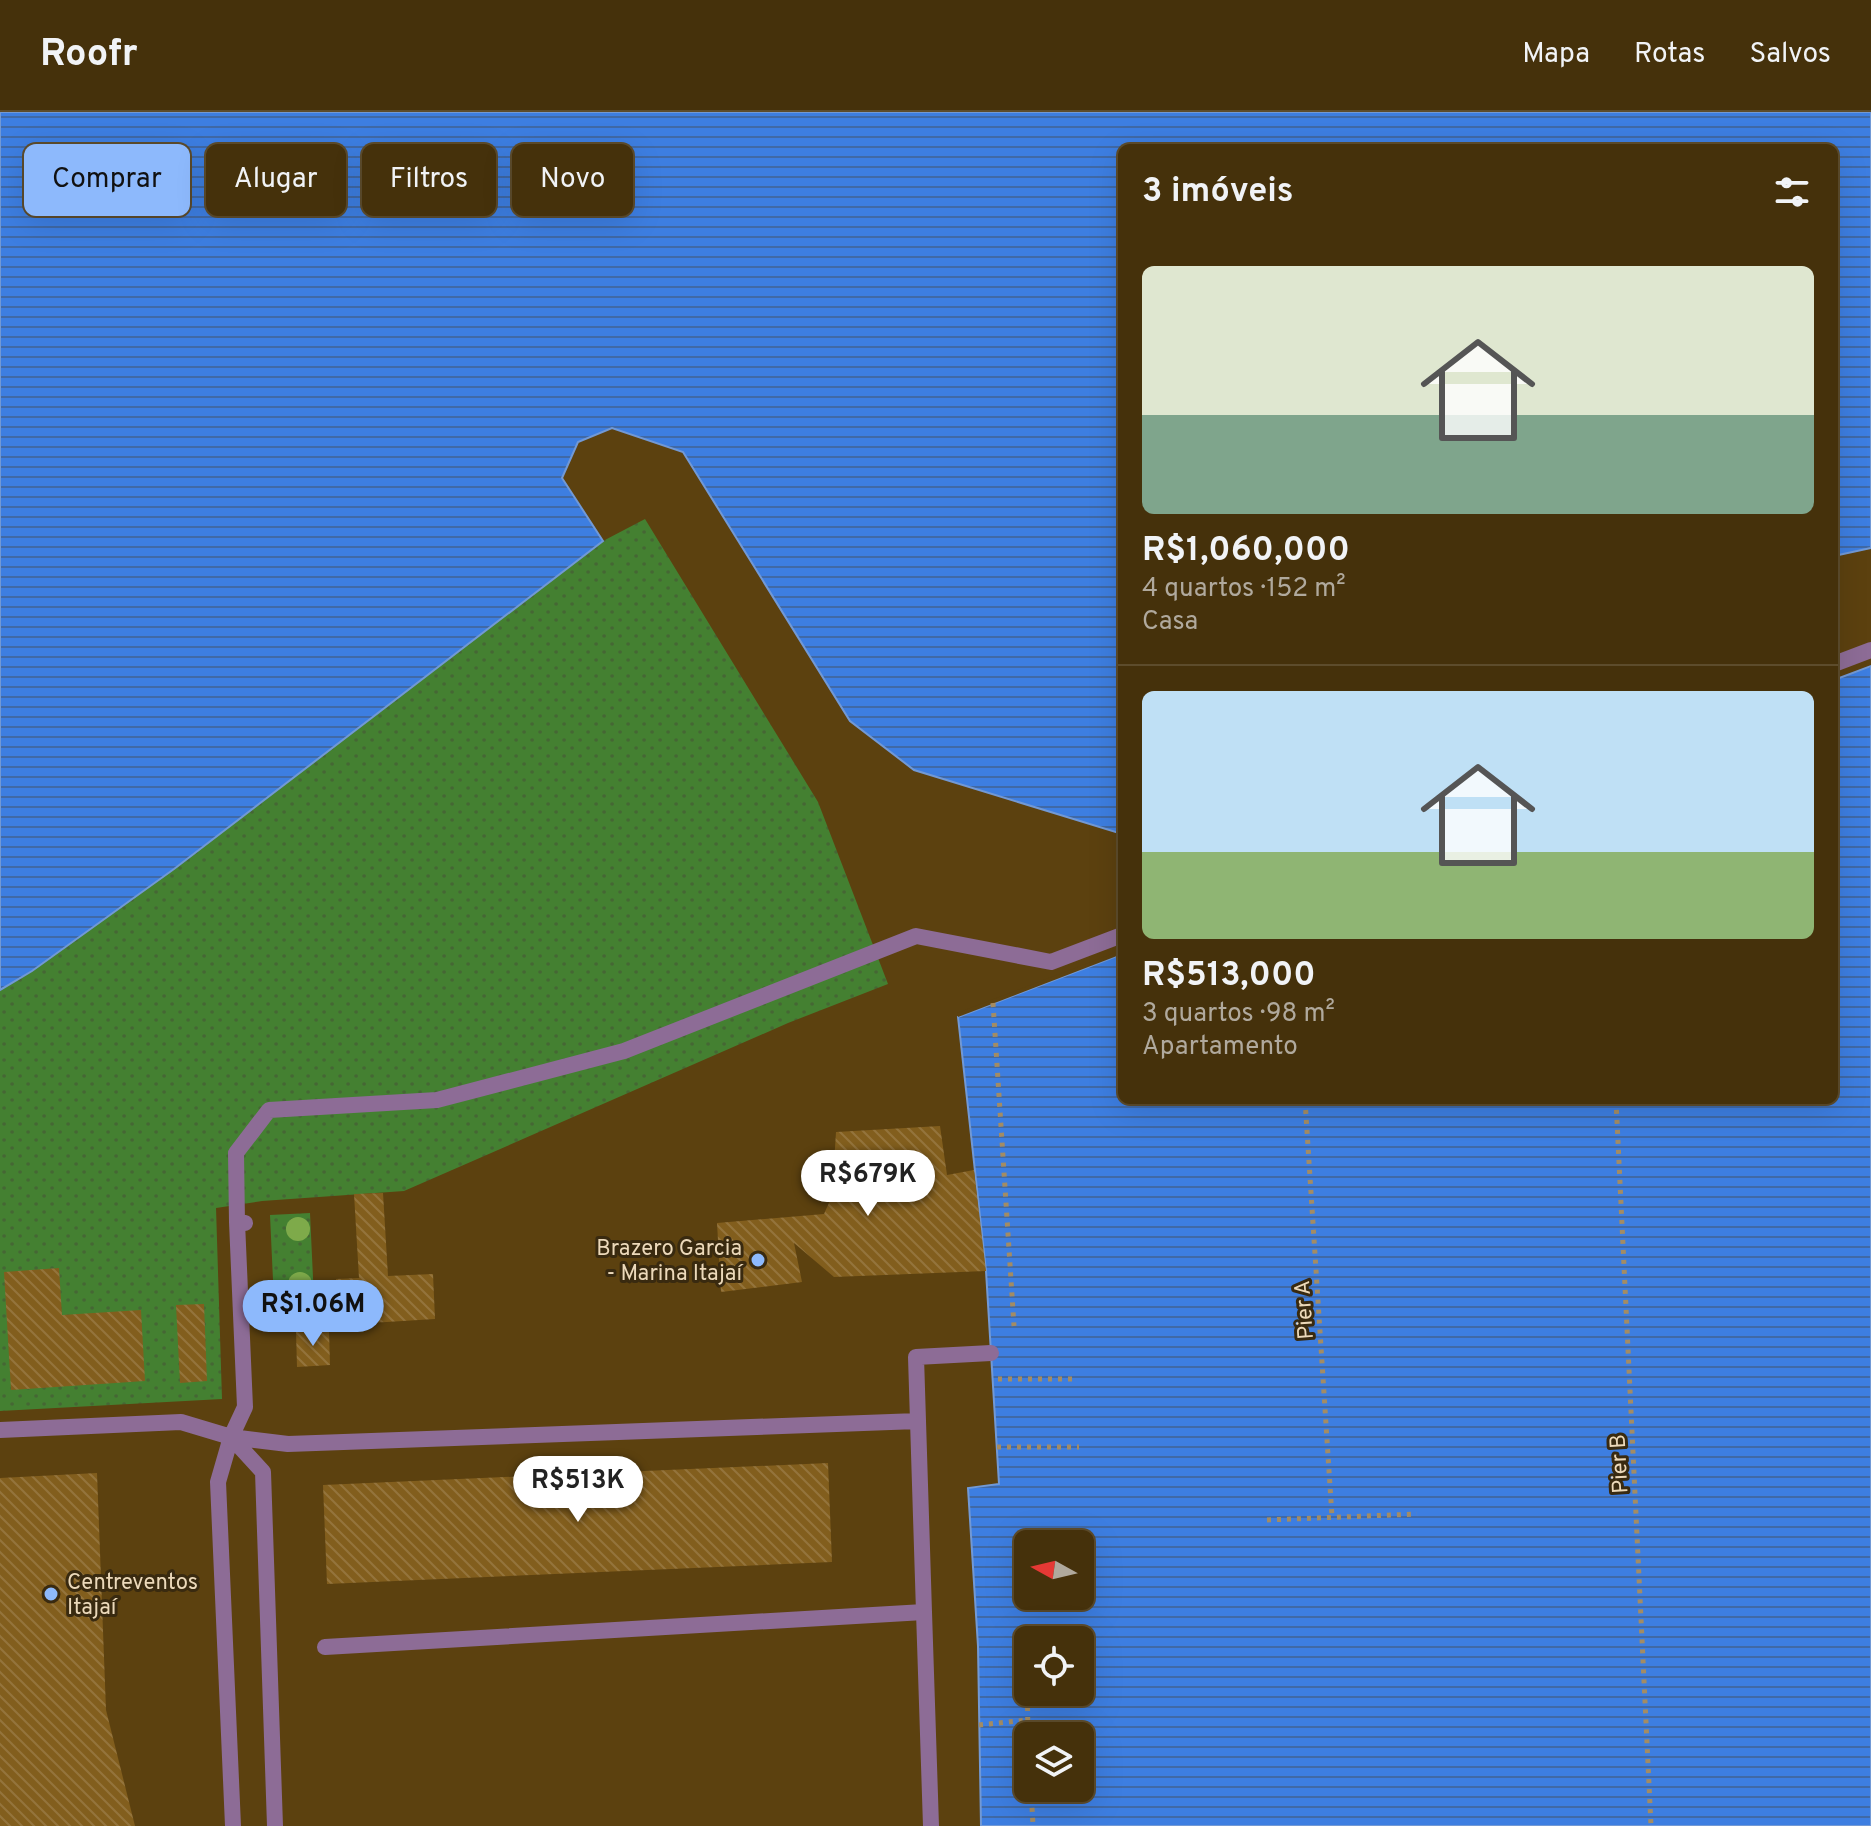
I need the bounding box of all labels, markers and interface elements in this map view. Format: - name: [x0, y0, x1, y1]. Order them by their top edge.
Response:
- text: Roofr: [40, 31, 138, 80]
- text: Mapa: [1522, 37, 1590, 73]
- text: Rotas: [1634, 37, 1705, 73]
- text: Salvos: [1749, 37, 1831, 73]
- chip: Comprar: [24, 144, 190, 216]
- chip: Alugar: [206, 144, 346, 216]
- chip: Filtros: [362, 144, 496, 216]
- chip: Novo: [512, 144, 633, 216]
- icon: filters: [1770, 170, 1814, 214]
- text: 3 imóveis: [1142, 171, 1294, 214]
- icon: home: [1406, 318, 1550, 462]
- text: R$1,060,000: [1142, 530, 1350, 573]
- text: 4 quartos · 152 m²: [1142, 573, 1346, 606]
- text: Casa: [1142, 606, 1198, 639]
- icon: home: [1406, 743, 1550, 887]
- text: R$513,000: [1142, 955, 1316, 998]
- text: 3 quartos · 98 m²: [1142, 998, 1335, 1031]
- text: Apartamento: [1142, 1031, 1298, 1064]
- pin: R$679K: [803, 1150, 933, 1218]
- text: R$679K: [819, 1159, 917, 1192]
- place label: Brazero Garcia - Marina Itajaí: [596, 1236, 744, 1288]
- marker: Brazero Garcia - Marina Itajaí: [749, 1251, 767, 1269]
- street label: Pier A: [1290, 1279, 1321, 1340]
- pin: R$1.06M: [239, 1280, 387, 1348]
- text: R$1.06M: [261, 1289, 365, 1322]
- street label: Pier B: [1605, 1433, 1636, 1494]
- pin: R$513K: [513, 1456, 643, 1524]
- text: R$513K: [531, 1465, 625, 1498]
- north arrow: [1014, 1530, 1094, 1610]
- map controls: [1014, 1530, 1094, 1802]
- place label: Centreventos Itajaí: [67, 1570, 198, 1622]
- marker: Centreventos Itajaí: [42, 1585, 60, 1603]
- button: locate: [1014, 1626, 1094, 1706]
- button: layers: [1014, 1722, 1094, 1802]

